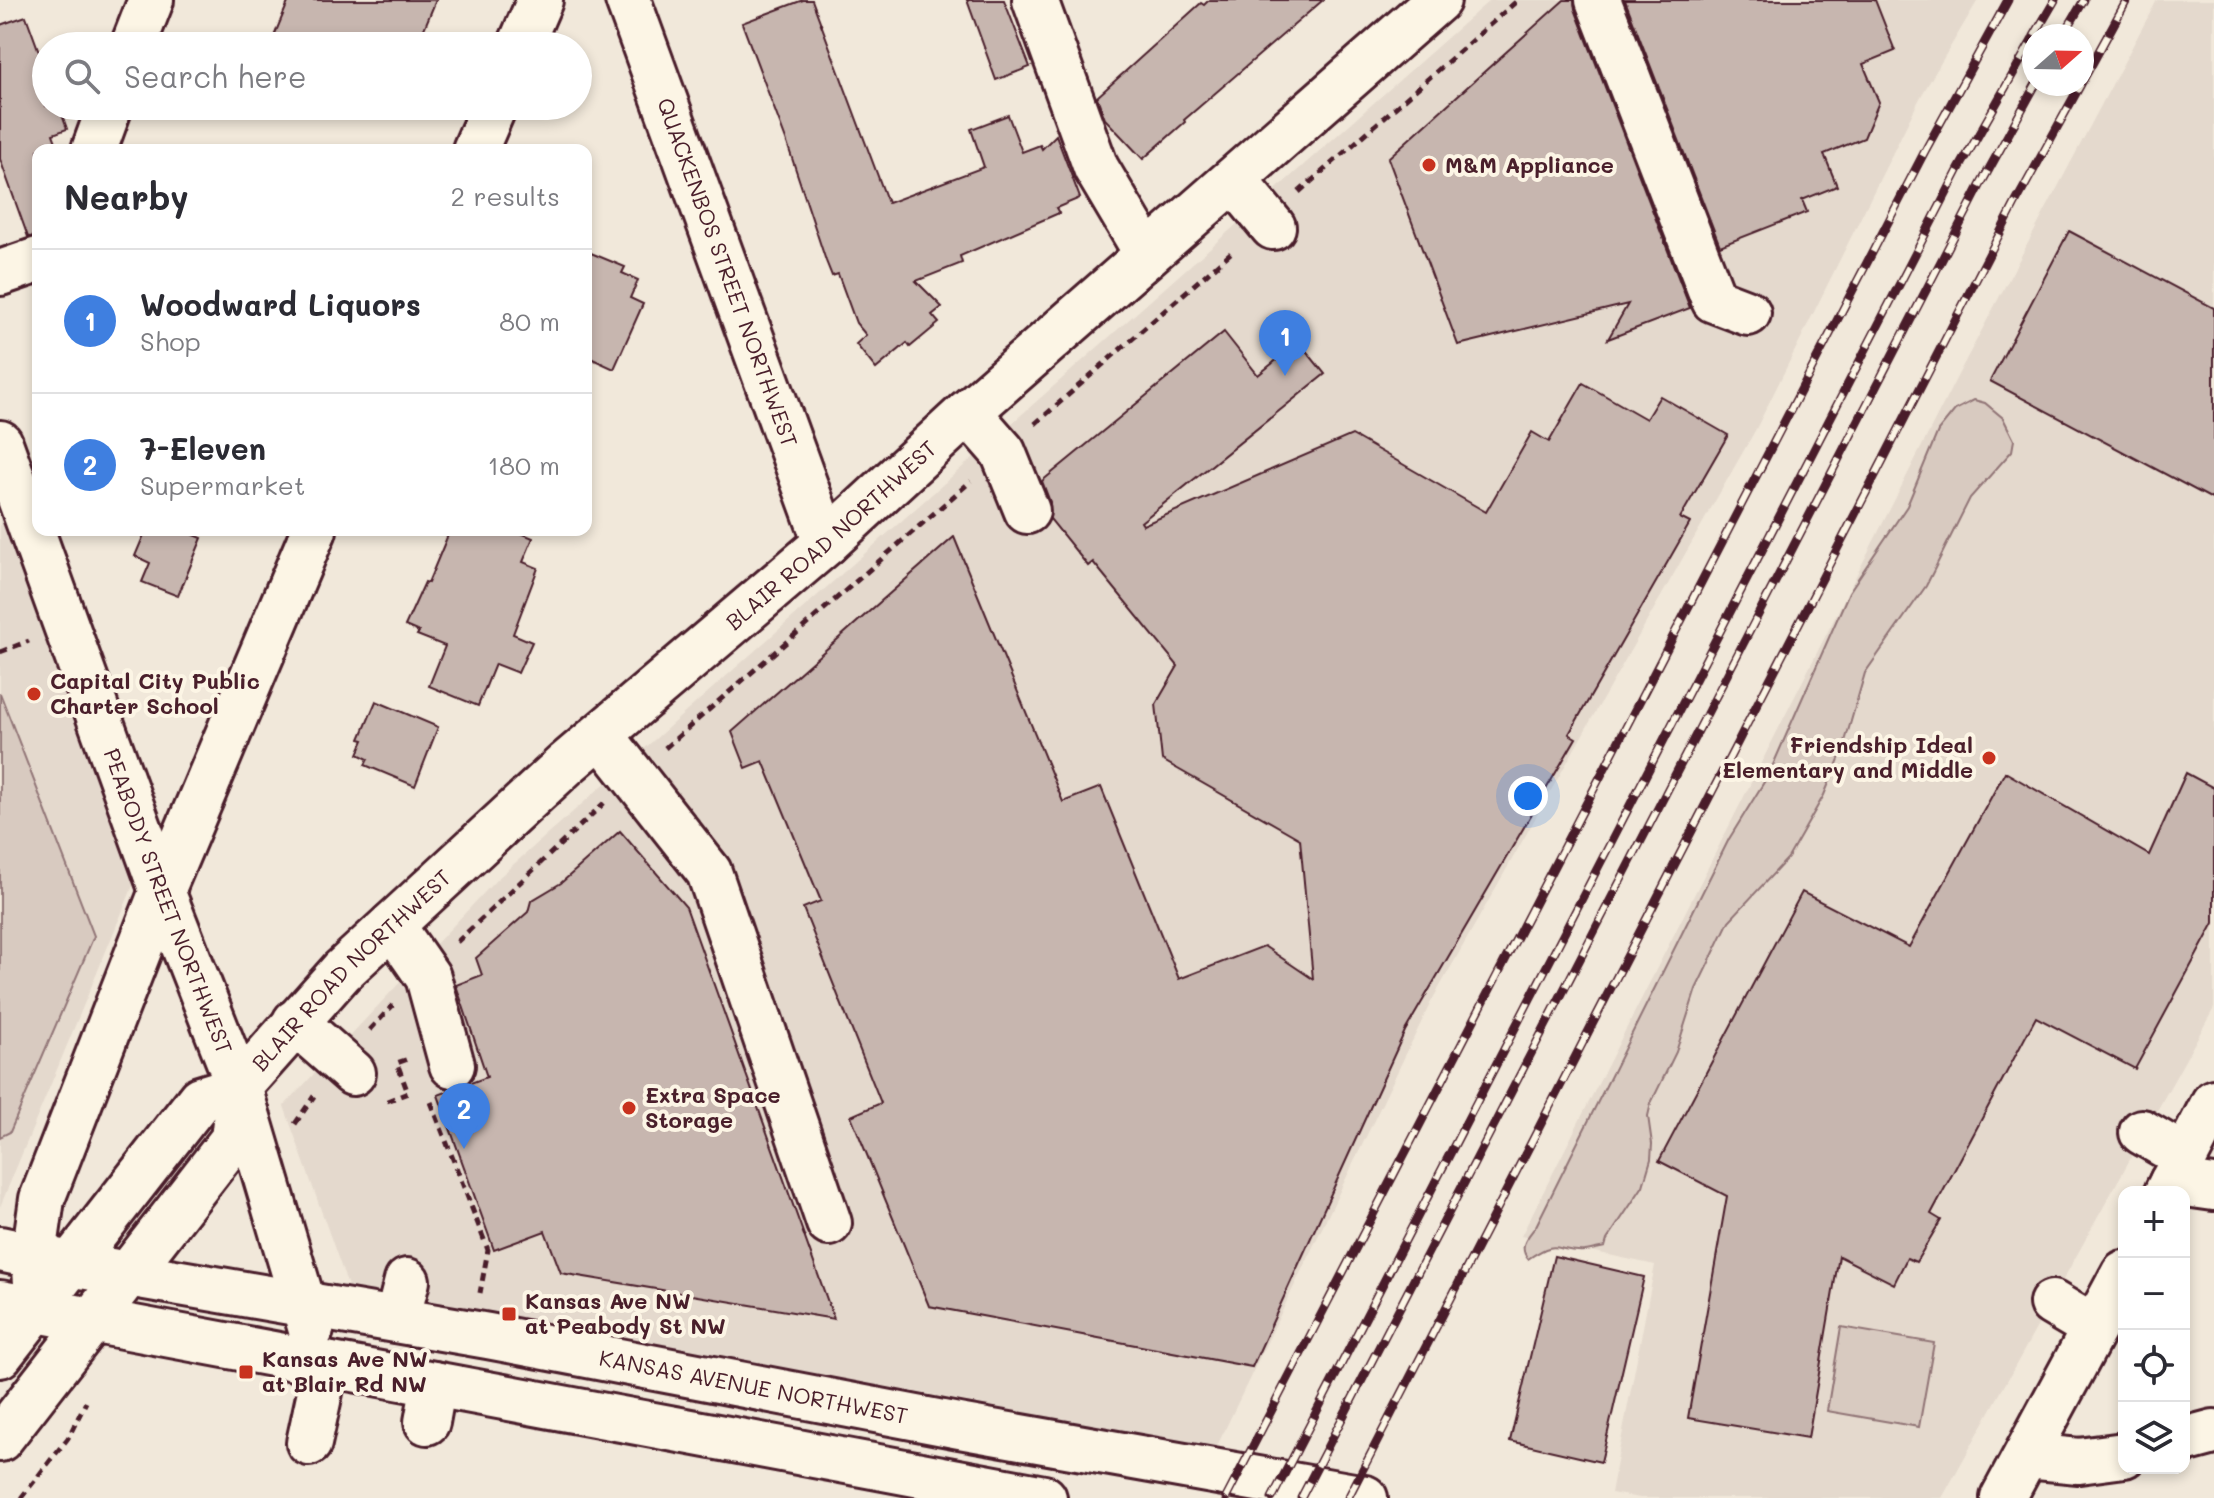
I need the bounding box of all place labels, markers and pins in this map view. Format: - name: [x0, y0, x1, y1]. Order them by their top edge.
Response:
- place label: M&M Appliance: [1445, 150, 1614, 179]
- marker: M&M Appliance: [1420, 156, 1438, 174]
- pin: 1: [1259, 310, 1311, 376]
- place label: Capital City Public Charter School: [50, 666, 260, 720]
- marker: Capital City Public Charter School: [25, 685, 43, 703]
- place label: Friendship Ideal Elementary and Middle: [1722, 730, 1973, 784]
- marker: Friendship Ideal Elementary and Middle: [1980, 749, 1998, 767]
- place label: Extra Space Storage: [645, 1080, 781, 1134]
- pin: 2: [438, 1083, 490, 1149]
- marker: Extra Space Storage: [620, 1099, 638, 1117]
- place label: Kansas Ave NW at Peabody St NW: [525, 1286, 726, 1340]
- marker: Kansas Ave NW at Peabody St NW: [500, 1305, 518, 1323]
- place label: Kansas Ave NW at Blair Rd NW: [262, 1344, 428, 1398]
- marker: Kansas Ave NW at Blair Rd NW: [237, 1363, 255, 1381]

